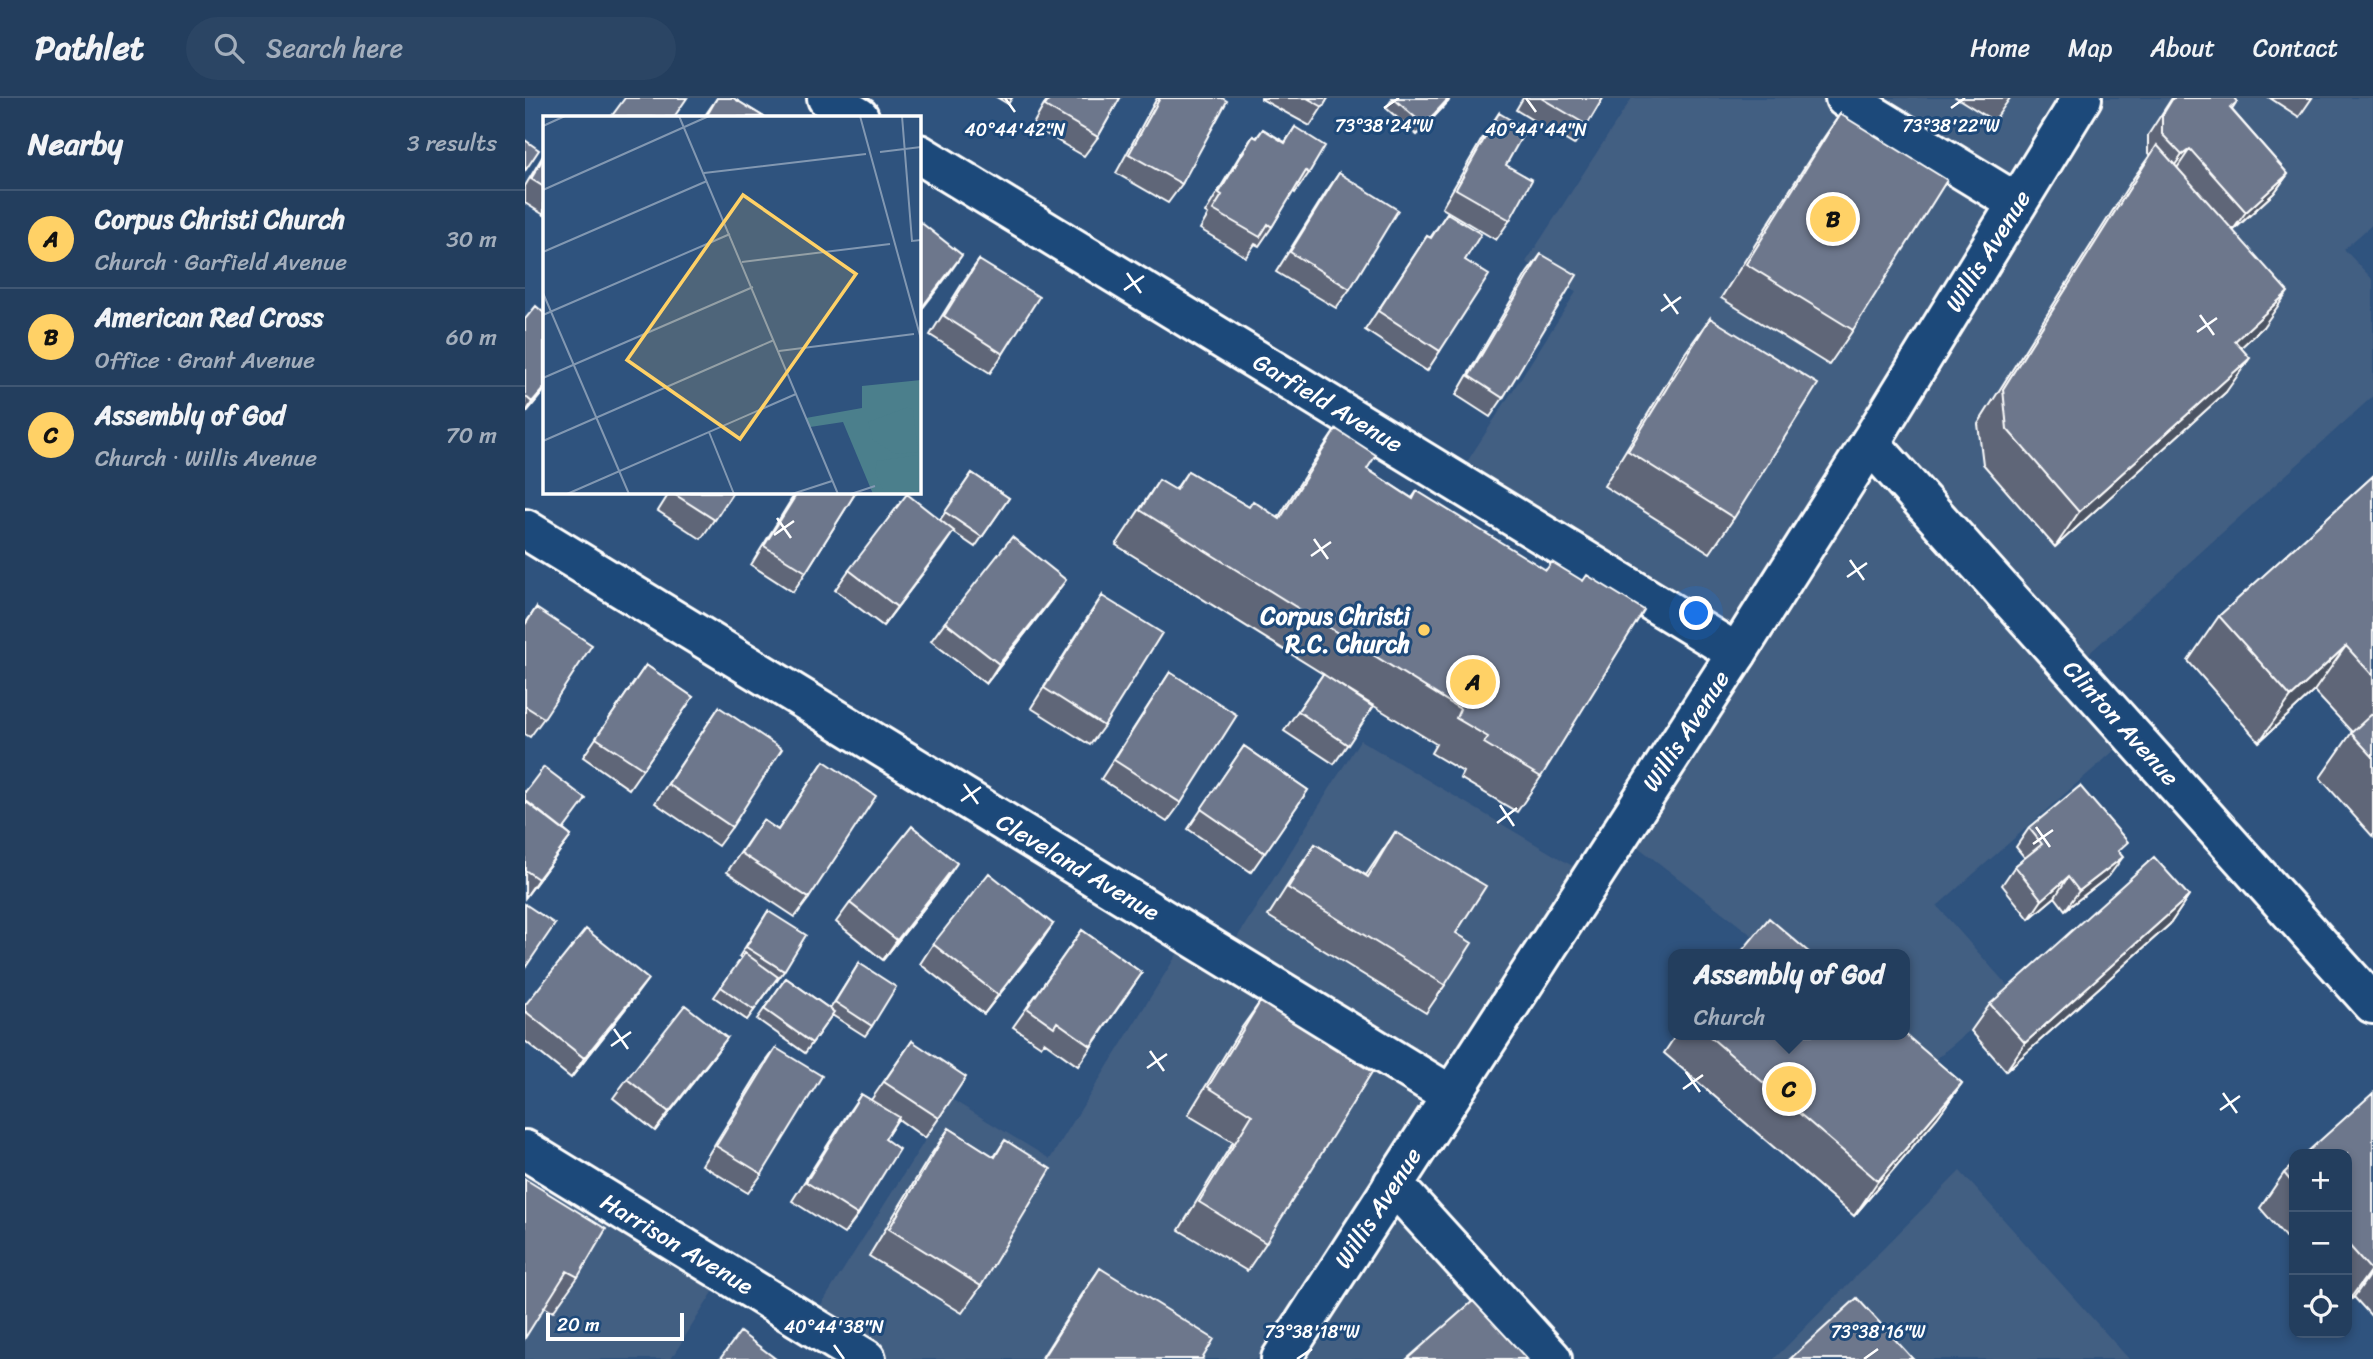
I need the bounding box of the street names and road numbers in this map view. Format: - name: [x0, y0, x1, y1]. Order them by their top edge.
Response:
- street label: Willis Avenue: [1934, 181, 2042, 321]
- street label: Garfield Avenue: [1245, 341, 1411, 465]
- street label: Clinton Avenue: [2052, 650, 2190, 796]
- street label: Willis Avenue: [1631, 662, 1741, 800]
- street label: Cleveland Avenue: [988, 801, 1168, 933]
- street label: Willis Avenue: [1323, 1139, 1433, 1277]
- street label: Harrison Avenue: [592, 1181, 762, 1307]

